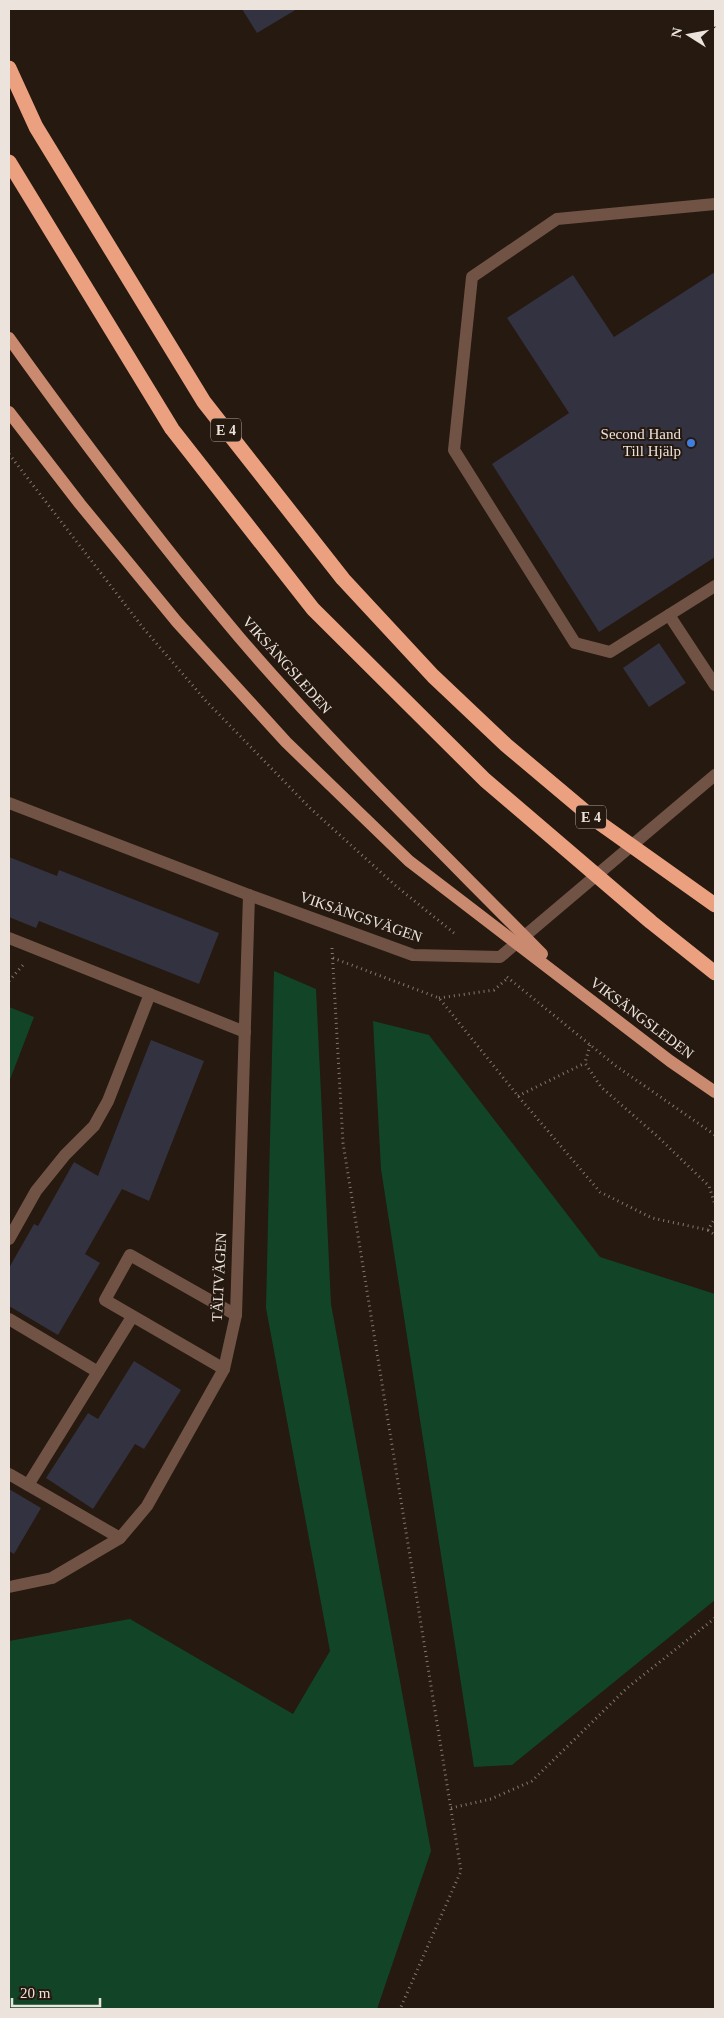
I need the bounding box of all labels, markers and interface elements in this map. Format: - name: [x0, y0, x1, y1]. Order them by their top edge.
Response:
- north arrow: [664, 10, 714, 60]
- text: N: [668, 26, 685, 39]
- road number: E 4: [211, 418, 241, 442]
- place label: Second Hand Till Hjälp: [601, 426, 681, 459]
- marker: Second Hand Till Hjälp: [685, 437, 697, 449]
- street label: VIKSÄNGSLEDEN: [239, 613, 335, 717]
- road number: E 4: [576, 806, 606, 829]
- street label: VIKSÄNGSVÄGEN: [298, 889, 424, 946]
- street label: VIKSÄNGSLEDEN: [587, 974, 697, 1062]
- street label: TÄLTVÄGEN: [209, 1232, 229, 1322]
- scale bar: [12, 1976, 100, 2008]
- text: 20 m: [20, 1985, 51, 2001]

